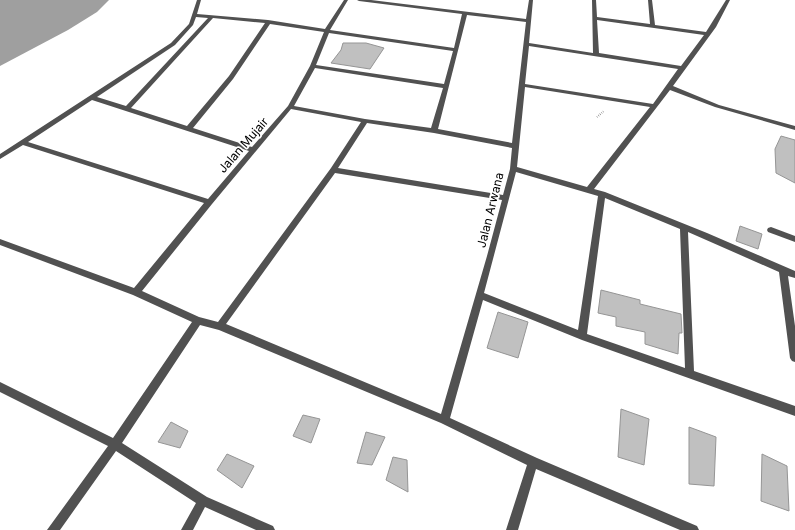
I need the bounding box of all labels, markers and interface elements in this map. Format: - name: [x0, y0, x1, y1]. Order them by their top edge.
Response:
- street label: Jalan Mujair: [215, 114, 272, 176]
- street label: Jalan Arwana: [473, 171, 507, 249]

